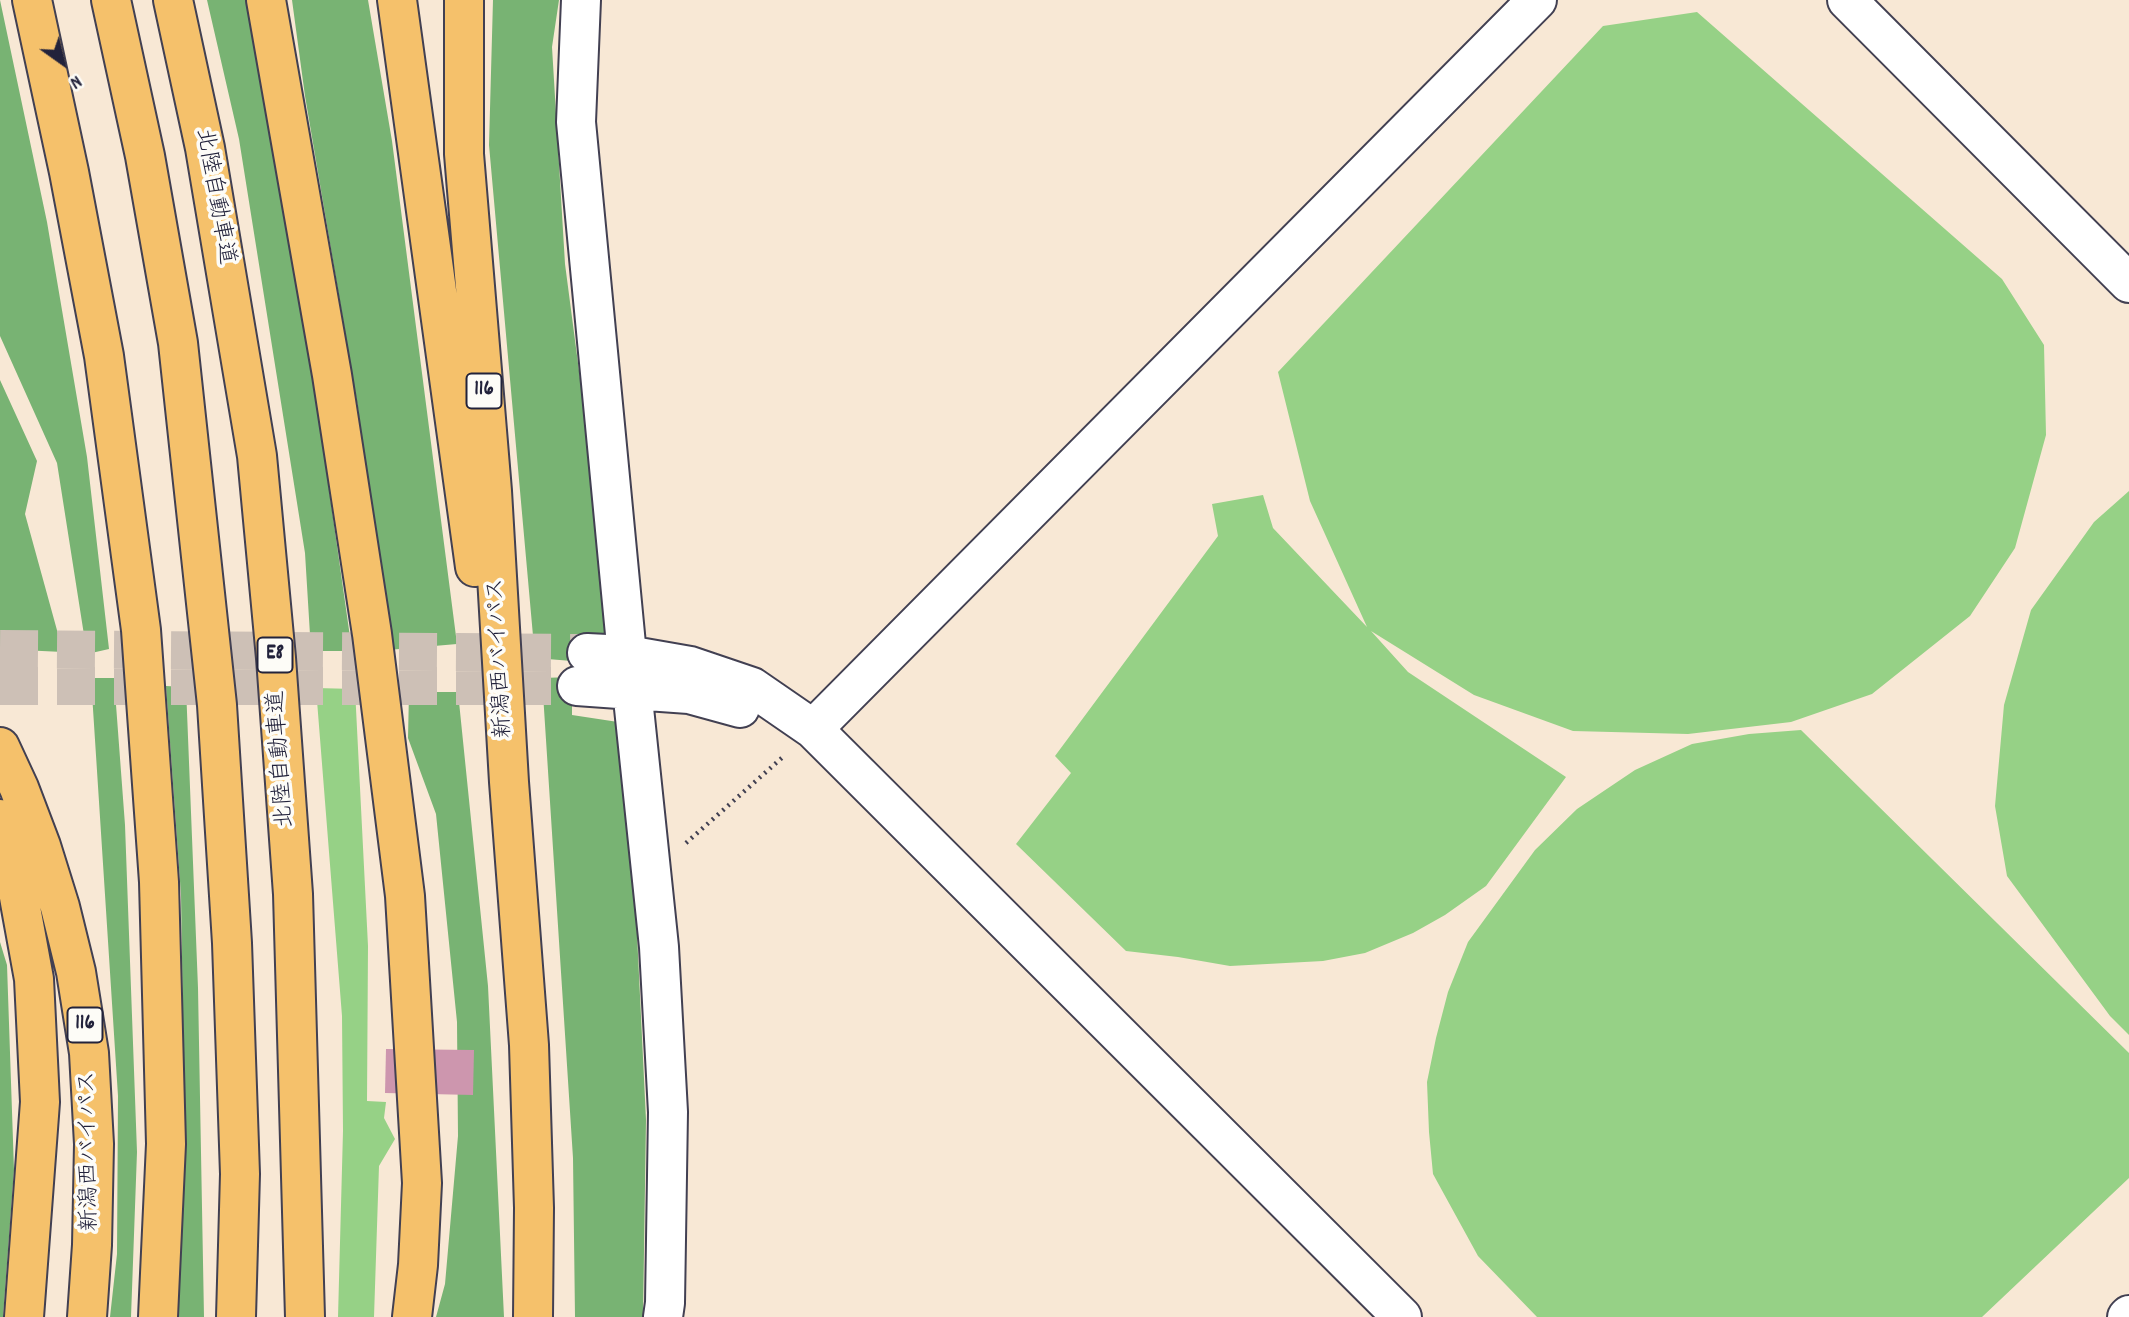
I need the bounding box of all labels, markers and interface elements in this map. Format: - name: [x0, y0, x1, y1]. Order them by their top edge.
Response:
- north arrow: [28, 28, 98, 98]
- text: N: [64, 67, 86, 95]
- street label: 北陸自動車道: [187, 127, 239, 267]
- road number: 116: [466, 374, 502, 408]
- street label: 新潟西バイパス: [484, 577, 520, 739]
- road number: E8: [258, 638, 292, 672]
- street label: 北陸自動車道: [264, 689, 302, 829]
- road number: 116: [68, 1007, 102, 1042]
- street label: 新潟西バイパス: [76, 1070, 106, 1232]

